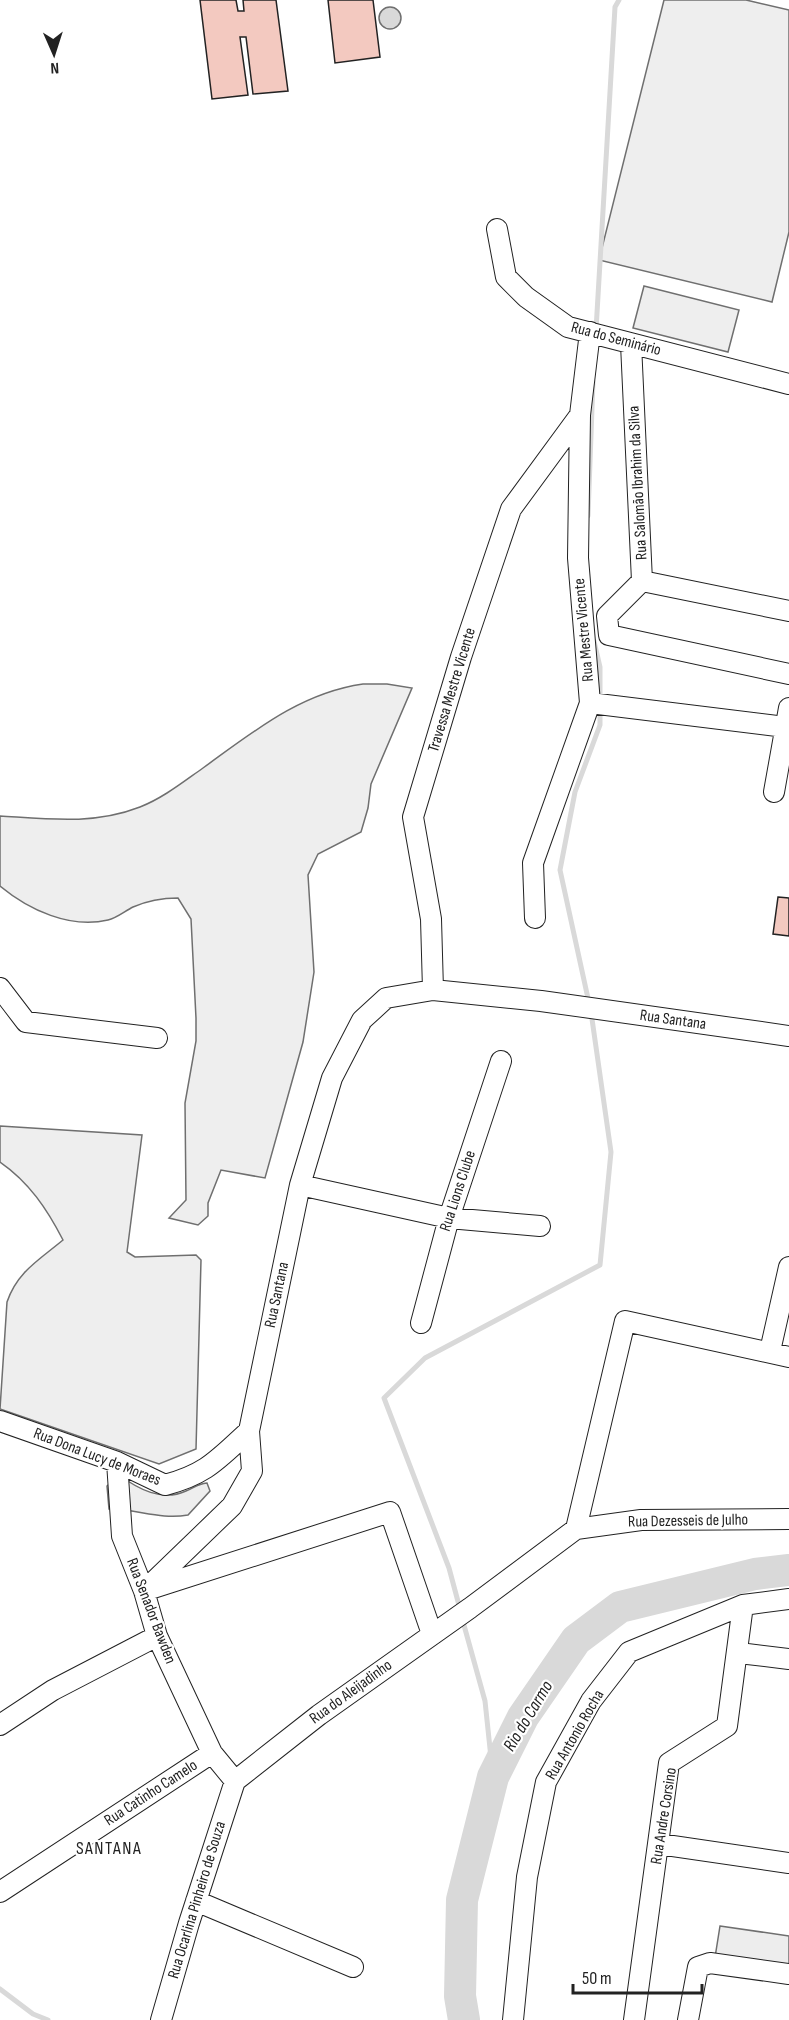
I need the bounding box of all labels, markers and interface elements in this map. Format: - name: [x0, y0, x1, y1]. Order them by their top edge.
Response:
- north arrow: [24, 24, 84, 84]
- text: N: [50, 58, 59, 77]
- street label: Rua do Seminário: [569, 318, 663, 360]
- street label: Rua Salomão Ibrahim da Silva: [624, 405, 652, 561]
- street label: Rua Mestre Vicente: [570, 577, 598, 683]
- street label: Travessa Mestre Vicente: [424, 625, 480, 755]
- street label: Rua Santana: [639, 1006, 707, 1034]
- street label: Rua Lions Clube: [436, 1148, 480, 1234]
- street label: Rua Santana: [261, 1260, 293, 1330]
- street label: Rua Dona Lucy de Moraes: [31, 1424, 164, 1490]
- street label: Rua Dezesseis de Julho: [628, 1510, 748, 1532]
- street label: Rua Senador Bawden: [122, 1555, 180, 1667]
- street label: Rua do Aleijadinho: [306, 1656, 396, 1728]
- water label: Rio do Carmo: [499, 1676, 558, 1755]
- street label: Rua Antonio Rocha: [542, 1687, 608, 1783]
- street label: Rua Catinho Camelo: [101, 1756, 201, 1830]
- street label: Rua Andre Corsino: [647, 1766, 681, 1866]
- street label: Rua Ocarlina Pinheiro de Souza: [164, 1819, 230, 1981]
- district label: SANTANA: [76, 1838, 142, 1859]
- scale bar: [573, 1957, 702, 1995]
- text: 50 m: [582, 1968, 612, 1989]

